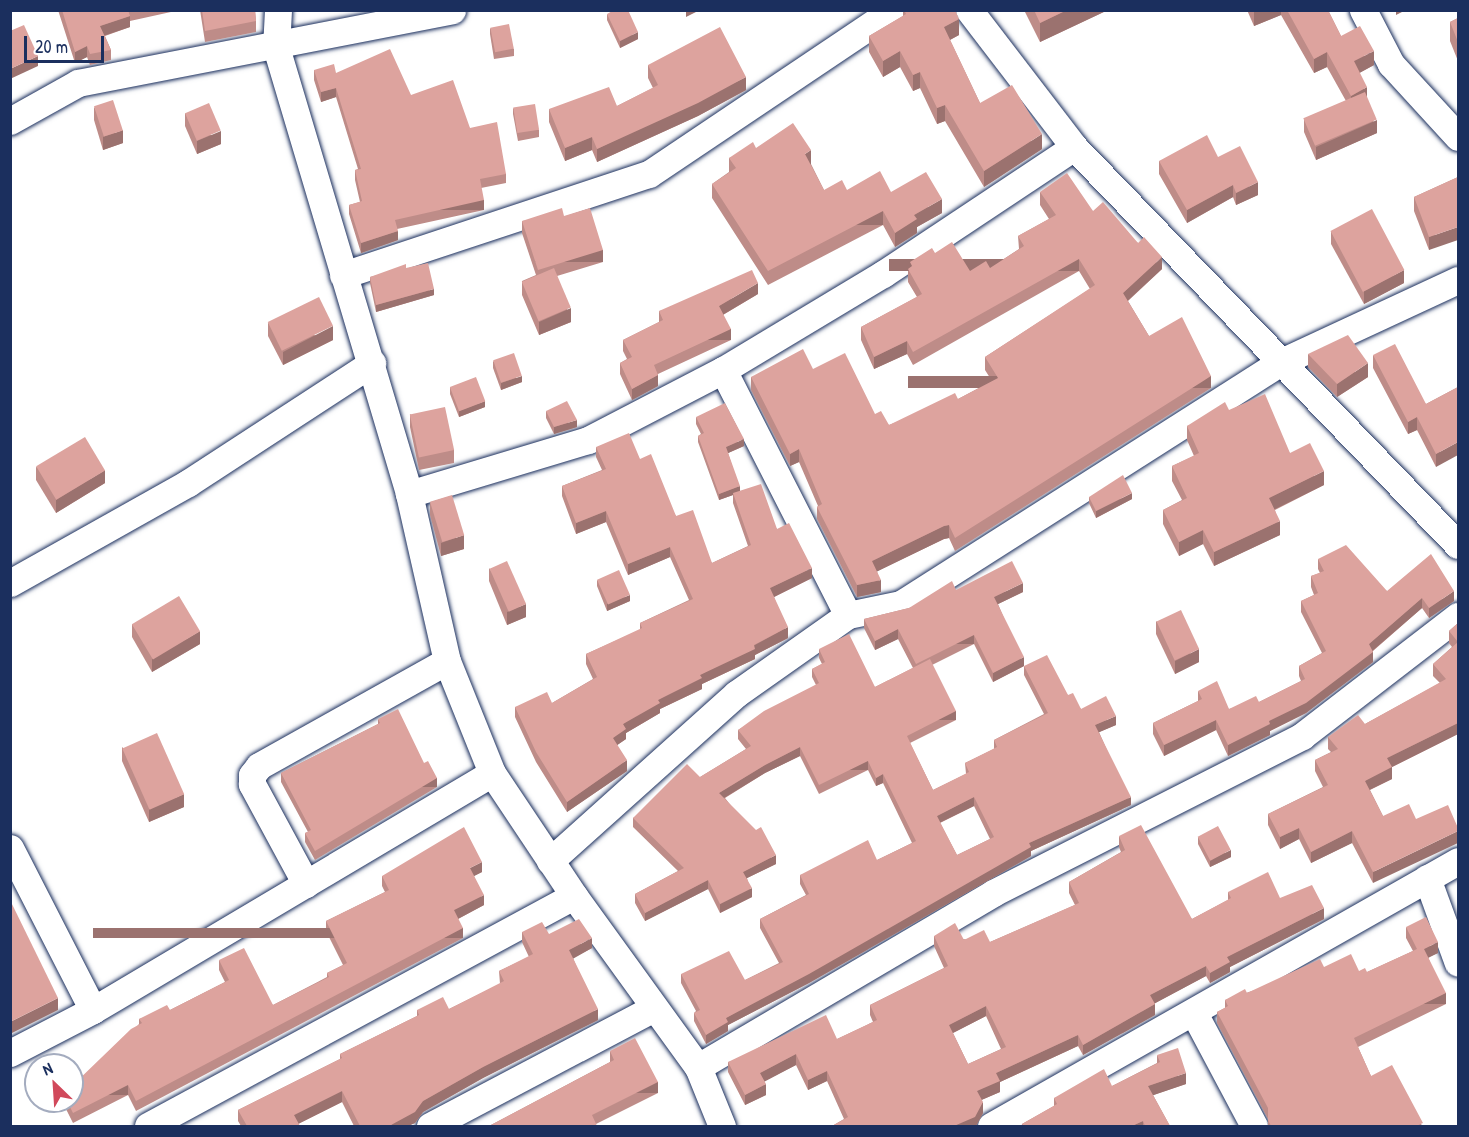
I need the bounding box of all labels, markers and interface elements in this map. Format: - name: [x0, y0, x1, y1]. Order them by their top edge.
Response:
- scale bar: [27, 24, 106, 62]
- text: 20 m: [35, 34, 68, 59]
- north arrow: [24, 1053, 84, 1113]
- text: N: [39, 1057, 56, 1080]

